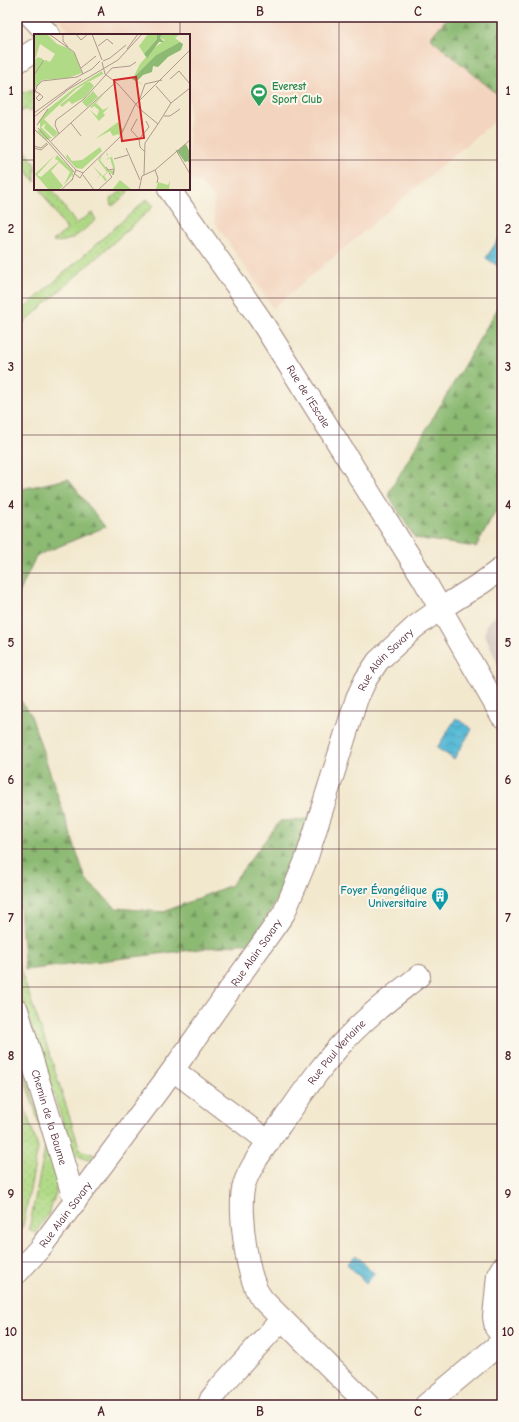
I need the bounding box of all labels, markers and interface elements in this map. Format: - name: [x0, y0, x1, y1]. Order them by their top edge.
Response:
- text: A: [97, 4, 105, 19]
- text: B: [256, 4, 264, 19]
- text: C: [414, 4, 422, 19]
- inset map: [34, 34, 190, 190]
- place label: Everest Sport Club: [272, 80, 322, 106]
- sports icon: Everest Sport Club: [249, 82, 269, 107]
- text: 1: [8, 83, 14, 98]
- text: 1: [505, 83, 511, 98]
- text: 2: [8, 221, 14, 236]
- text: 2: [505, 221, 511, 236]
- text: 3: [8, 359, 14, 374]
- text: 3: [505, 359, 511, 374]
- street label: Rue de l'Escale: [284, 363, 333, 431]
- text: 4: [8, 497, 14, 512]
- text: 4: [505, 497, 511, 512]
- street label: Rue Alain Savary: [355, 626, 416, 693]
- text: 5: [8, 635, 15, 650]
- text: 5: [505, 635, 512, 650]
- text: 6: [8, 772, 15, 787]
- text: 6: [505, 772, 512, 787]
- place label: Foyer Évangélique Universitaire: [340, 883, 428, 910]
- building icon: Foyer Évangélique Universitaire: [430, 886, 450, 911]
- text: 7: [8, 910, 14, 925]
- text: 7: [505, 910, 511, 925]
- street label: Rue Alain Savary: [228, 917, 285, 989]
- street label: Rue Paul Verlaine: [305, 1017, 369, 1087]
- text: 8: [8, 1048, 14, 1063]
- text: 8: [505, 1048, 511, 1063]
- street label: Chemin de la Baume: [28, 1068, 70, 1167]
- street label: Rue Alain Savary: [37, 1179, 95, 1250]
- text: 9: [8, 1186, 15, 1201]
- text: 9: [505, 1186, 512, 1201]
- text: 10: [5, 1324, 17, 1339]
- text: 10: [502, 1324, 514, 1339]
- text: A: [97, 1404, 105, 1419]
- text: B: [256, 1404, 264, 1419]
- text: C: [414, 1404, 422, 1419]

